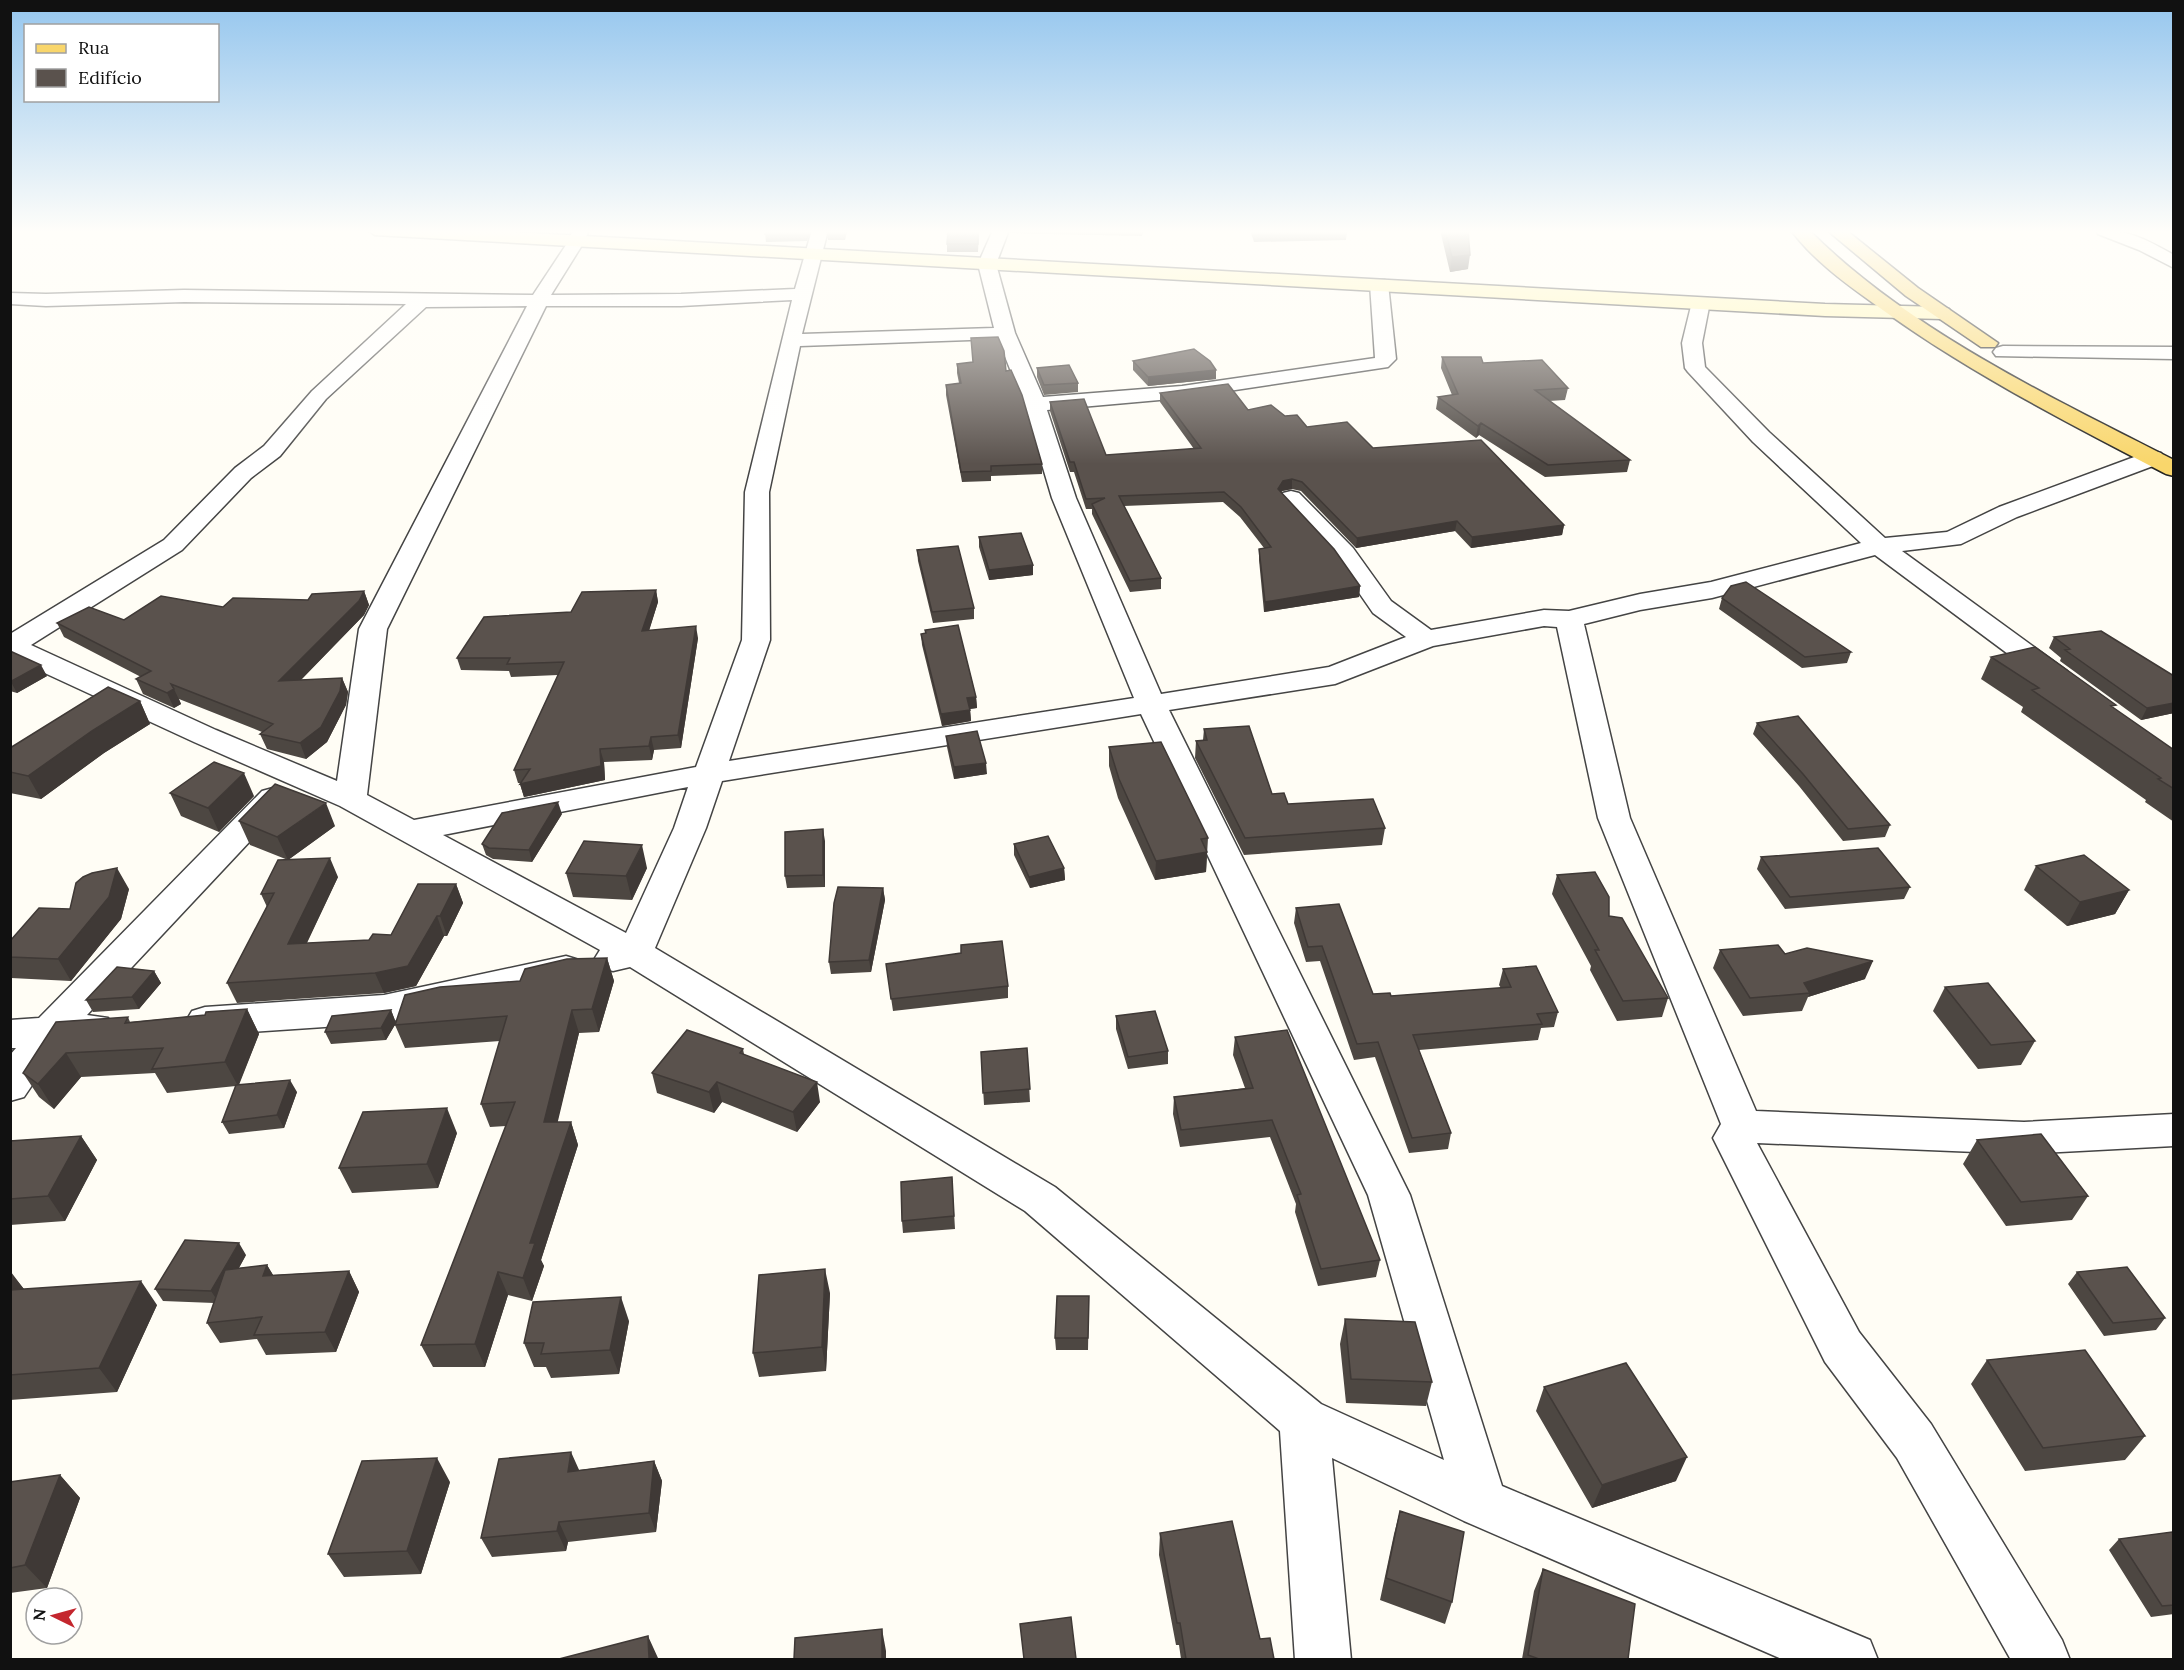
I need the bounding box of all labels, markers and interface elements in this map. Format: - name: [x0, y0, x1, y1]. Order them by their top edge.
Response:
- legend: [24, 24, 219, 102]
- text: Rua: [78, 36, 109, 59]
- text: Edifício: [78, 66, 142, 89]
- north arrow: [24, 1586, 84, 1646]
- text: N: [29, 1608, 50, 1622]

